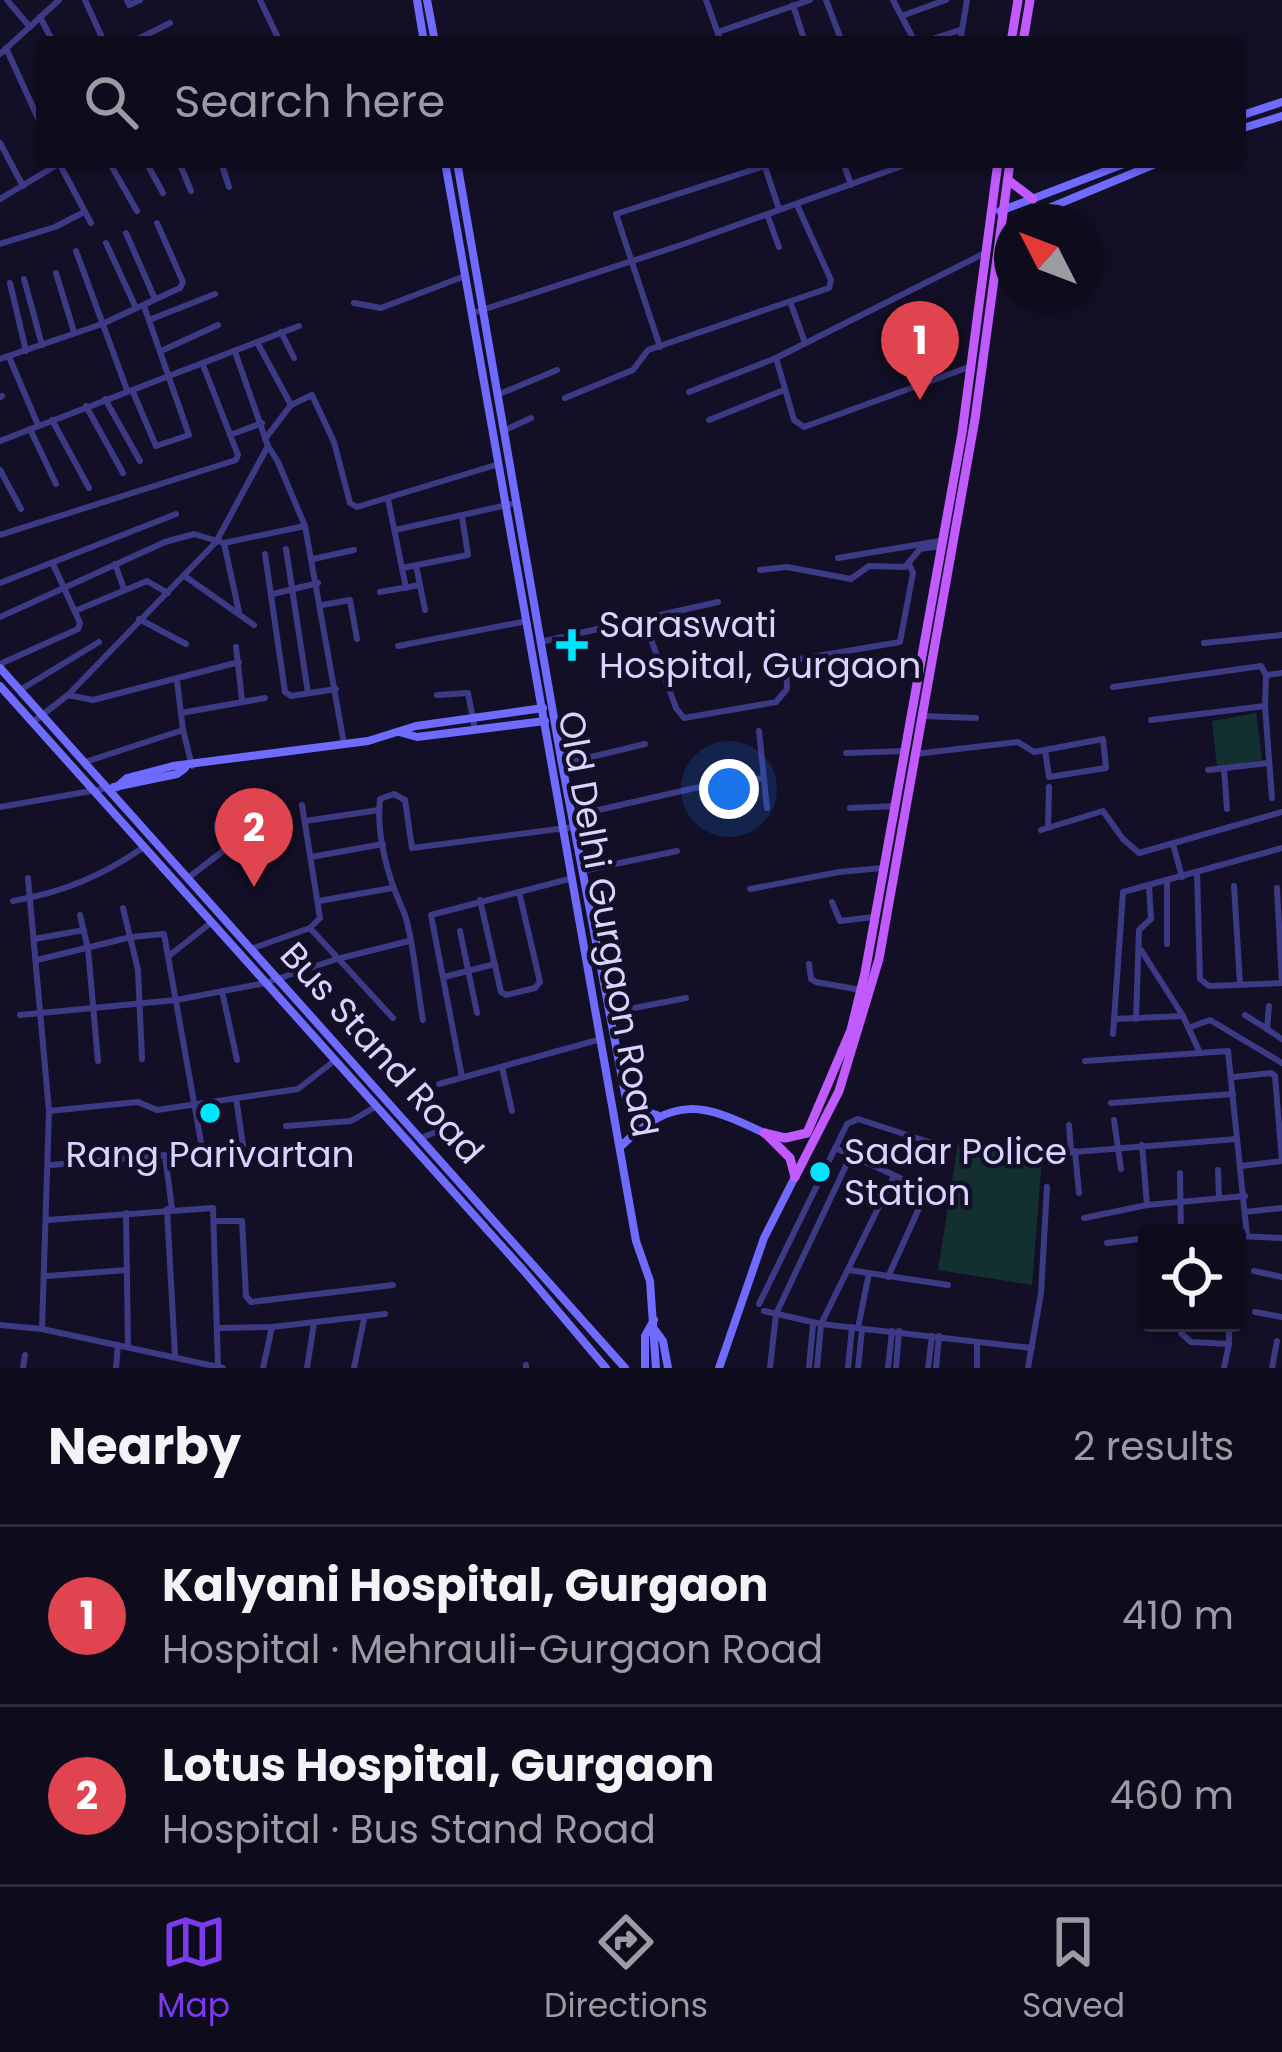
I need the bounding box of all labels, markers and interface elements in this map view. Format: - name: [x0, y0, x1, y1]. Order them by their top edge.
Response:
- search box: [36, 36, 1246, 168]
- icon: search: [78, 69, 144, 135]
- text: Search here: [174, 70, 445, 133]
- north arrow: [994, 204, 1102, 312]
- pin: 1: [881, 301, 959, 400]
- place label: Saraswati Hospital, Gurgaon: [599, 599, 921, 691]
- marker: Saraswati Hospital, Gurgaon: [556, 629, 588, 661]
- street label: Old Delhi Gurgaon Road: [545, 707, 671, 1141]
- your location: [699, 759, 759, 819]
- pin: 2: [215, 788, 293, 887]
- street label: Bus Stand Road: [268, 931, 496, 1175]
- marker: Rang Parivartan: [197, 1100, 223, 1126]
- place label: Sadar Police Station: [844, 1126, 1067, 1218]
- place label: Rang Parivartan: [65, 1129, 355, 1180]
- marker: Sadar Police Station: [807, 1159, 833, 1185]
- map controls: [1138, 1224, 1246, 1332]
- button: locate: [1138, 1224, 1246, 1332]
- text: Nearby: [48, 1410, 241, 1482]
- text: 2 results: [1073, 1419, 1234, 1474]
- text: Kalyani Hospital, Gurgaon: [162, 1554, 768, 1617]
- text: 1: [80, 1588, 94, 1643]
- text: 410 m: [1122, 1588, 1234, 1643]
- text: Hospital · Mehrauli-Gurgaon Road: [162, 1622, 823, 1677]
- text: Lotus Hospital, Gurgaon: [162, 1734, 714, 1797]
- text: 2: [76, 1768, 98, 1823]
- text: 460 m: [1110, 1768, 1234, 1823]
- text: Hospital · Bus Stand Road: [162, 1802, 656, 1857]
- tab: Map: [157, 1909, 230, 2031]
- tab: Directions: [544, 1909, 708, 2031]
- tab: Saved: [1022, 1909, 1125, 2031]

